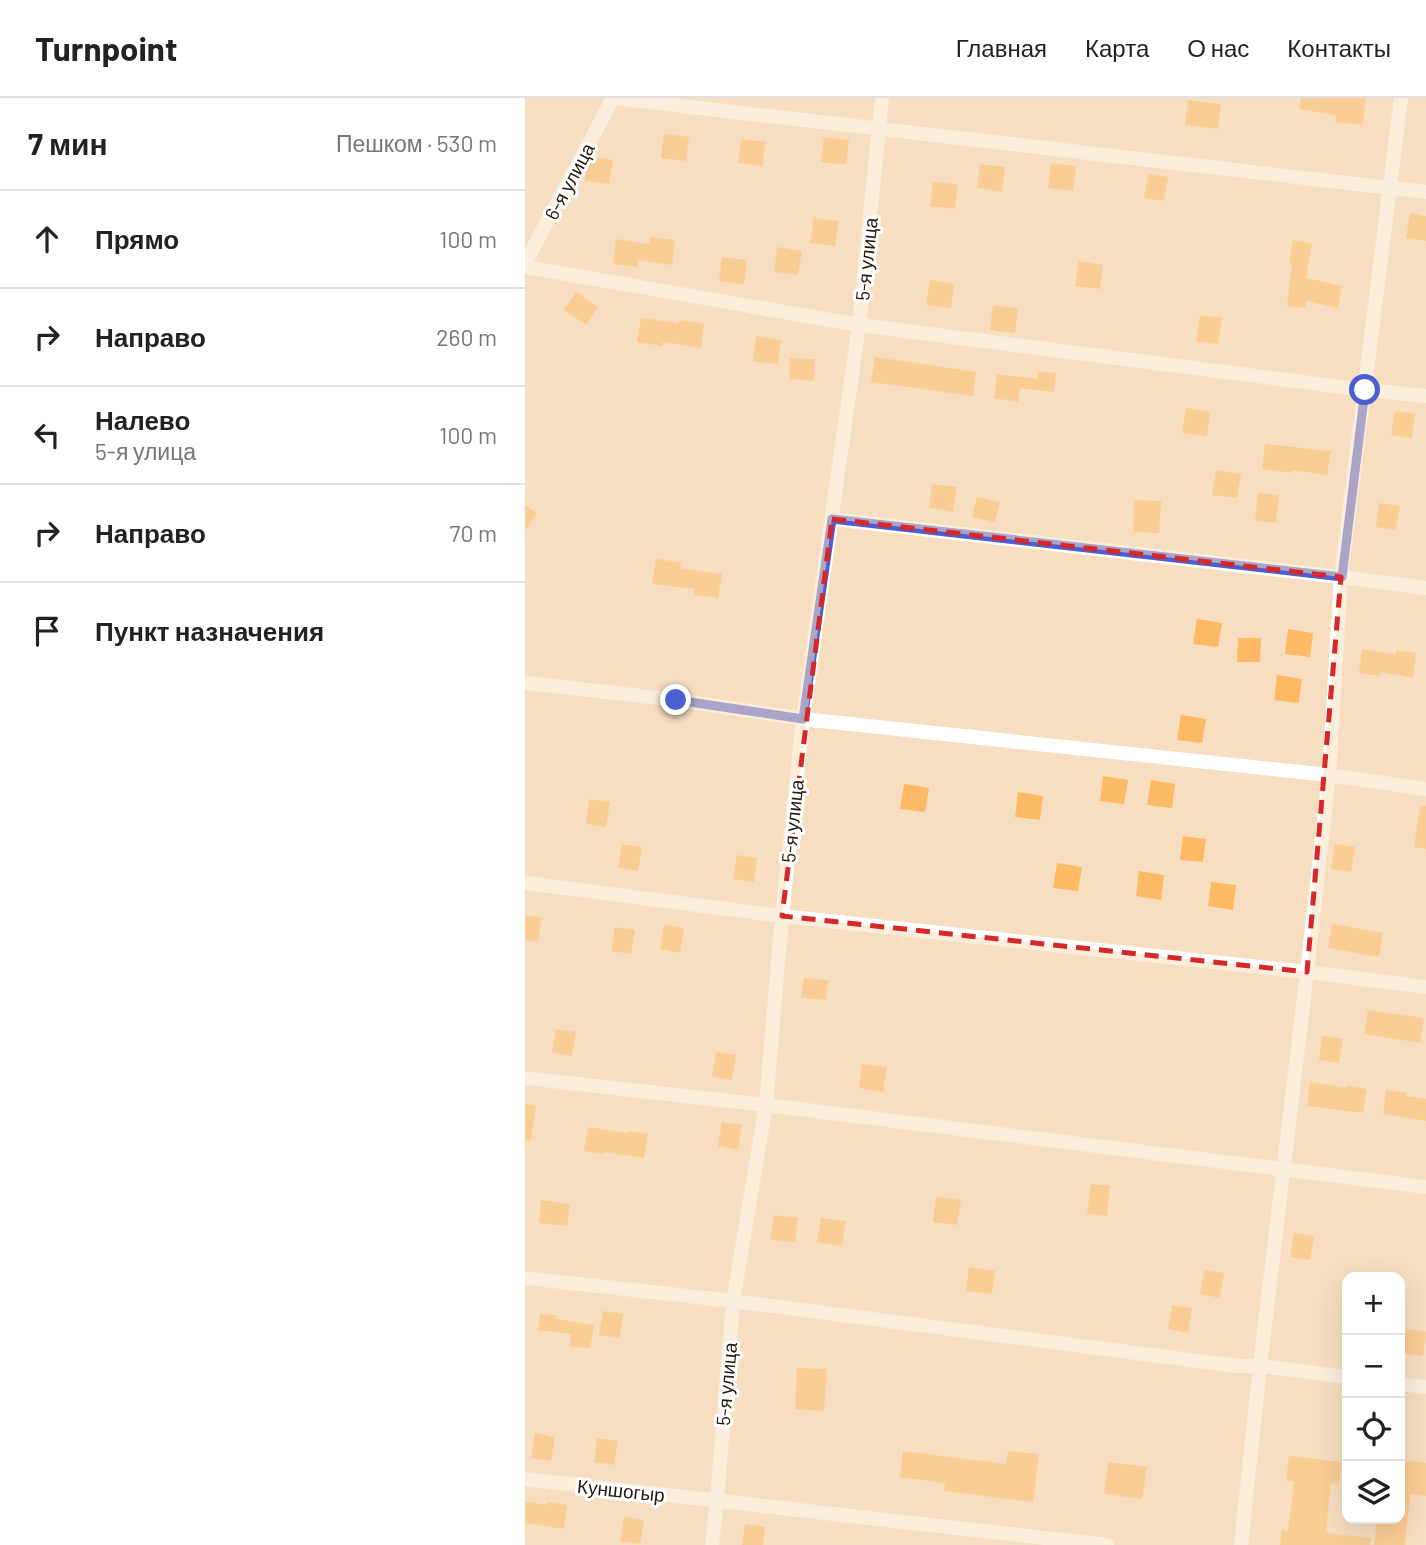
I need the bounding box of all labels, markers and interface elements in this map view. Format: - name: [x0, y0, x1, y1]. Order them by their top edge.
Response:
- text: Turnpoint: [35, 28, 177, 68]
- text: Главная: [956, 33, 1047, 62]
- text: Карта: [1085, 33, 1149, 62]
- text: О нас: [1187, 33, 1249, 62]
- text: Контакты: [1287, 33, 1391, 62]
- text: 7 мин: [28, 125, 108, 161]
- text: Пешком · 530 m: [336, 129, 497, 157]
- street label: 6-я улица: [539, 138, 599, 223]
- street label: 5-я улица: [850, 216, 882, 302]
- icon: ahead: [28, 220, 66, 258]
- text: Прямо: [95, 223, 179, 254]
- text: 100 m: [439, 225, 497, 253]
- icon: right: [28, 318, 66, 356]
- text: Направо: [95, 321, 206, 352]
- text: 260 m: [436, 323, 497, 351]
- route start: [1349, 374, 1380, 405]
- text: Налево: [95, 404, 190, 435]
- icon: left: [28, 416, 66, 454]
- text: 100 m: [439, 421, 497, 449]
- text: 5-я улица: [95, 437, 196, 465]
- icon: right: [28, 514, 66, 552]
- text: Направо: [95, 517, 206, 548]
- text: 70 m: [450, 519, 497, 547]
- icon: arrive: [28, 612, 66, 650]
- text: Пункт назначения: [95, 615, 324, 646]
- route end: [660, 684, 691, 715]
- street label: 5-я улица: [776, 778, 808, 864]
- map controls: [1342, 1272, 1405, 1524]
- button: +: [1342, 1272, 1405, 1335]
- button: −: [1342, 1335, 1405, 1398]
- street label: 5-я улица: [711, 1341, 741, 1427]
- button: locate: [1342, 1398, 1405, 1461]
- button: layers: [1342, 1461, 1405, 1524]
- street label: Куншогыр: [576, 1474, 666, 1506]

